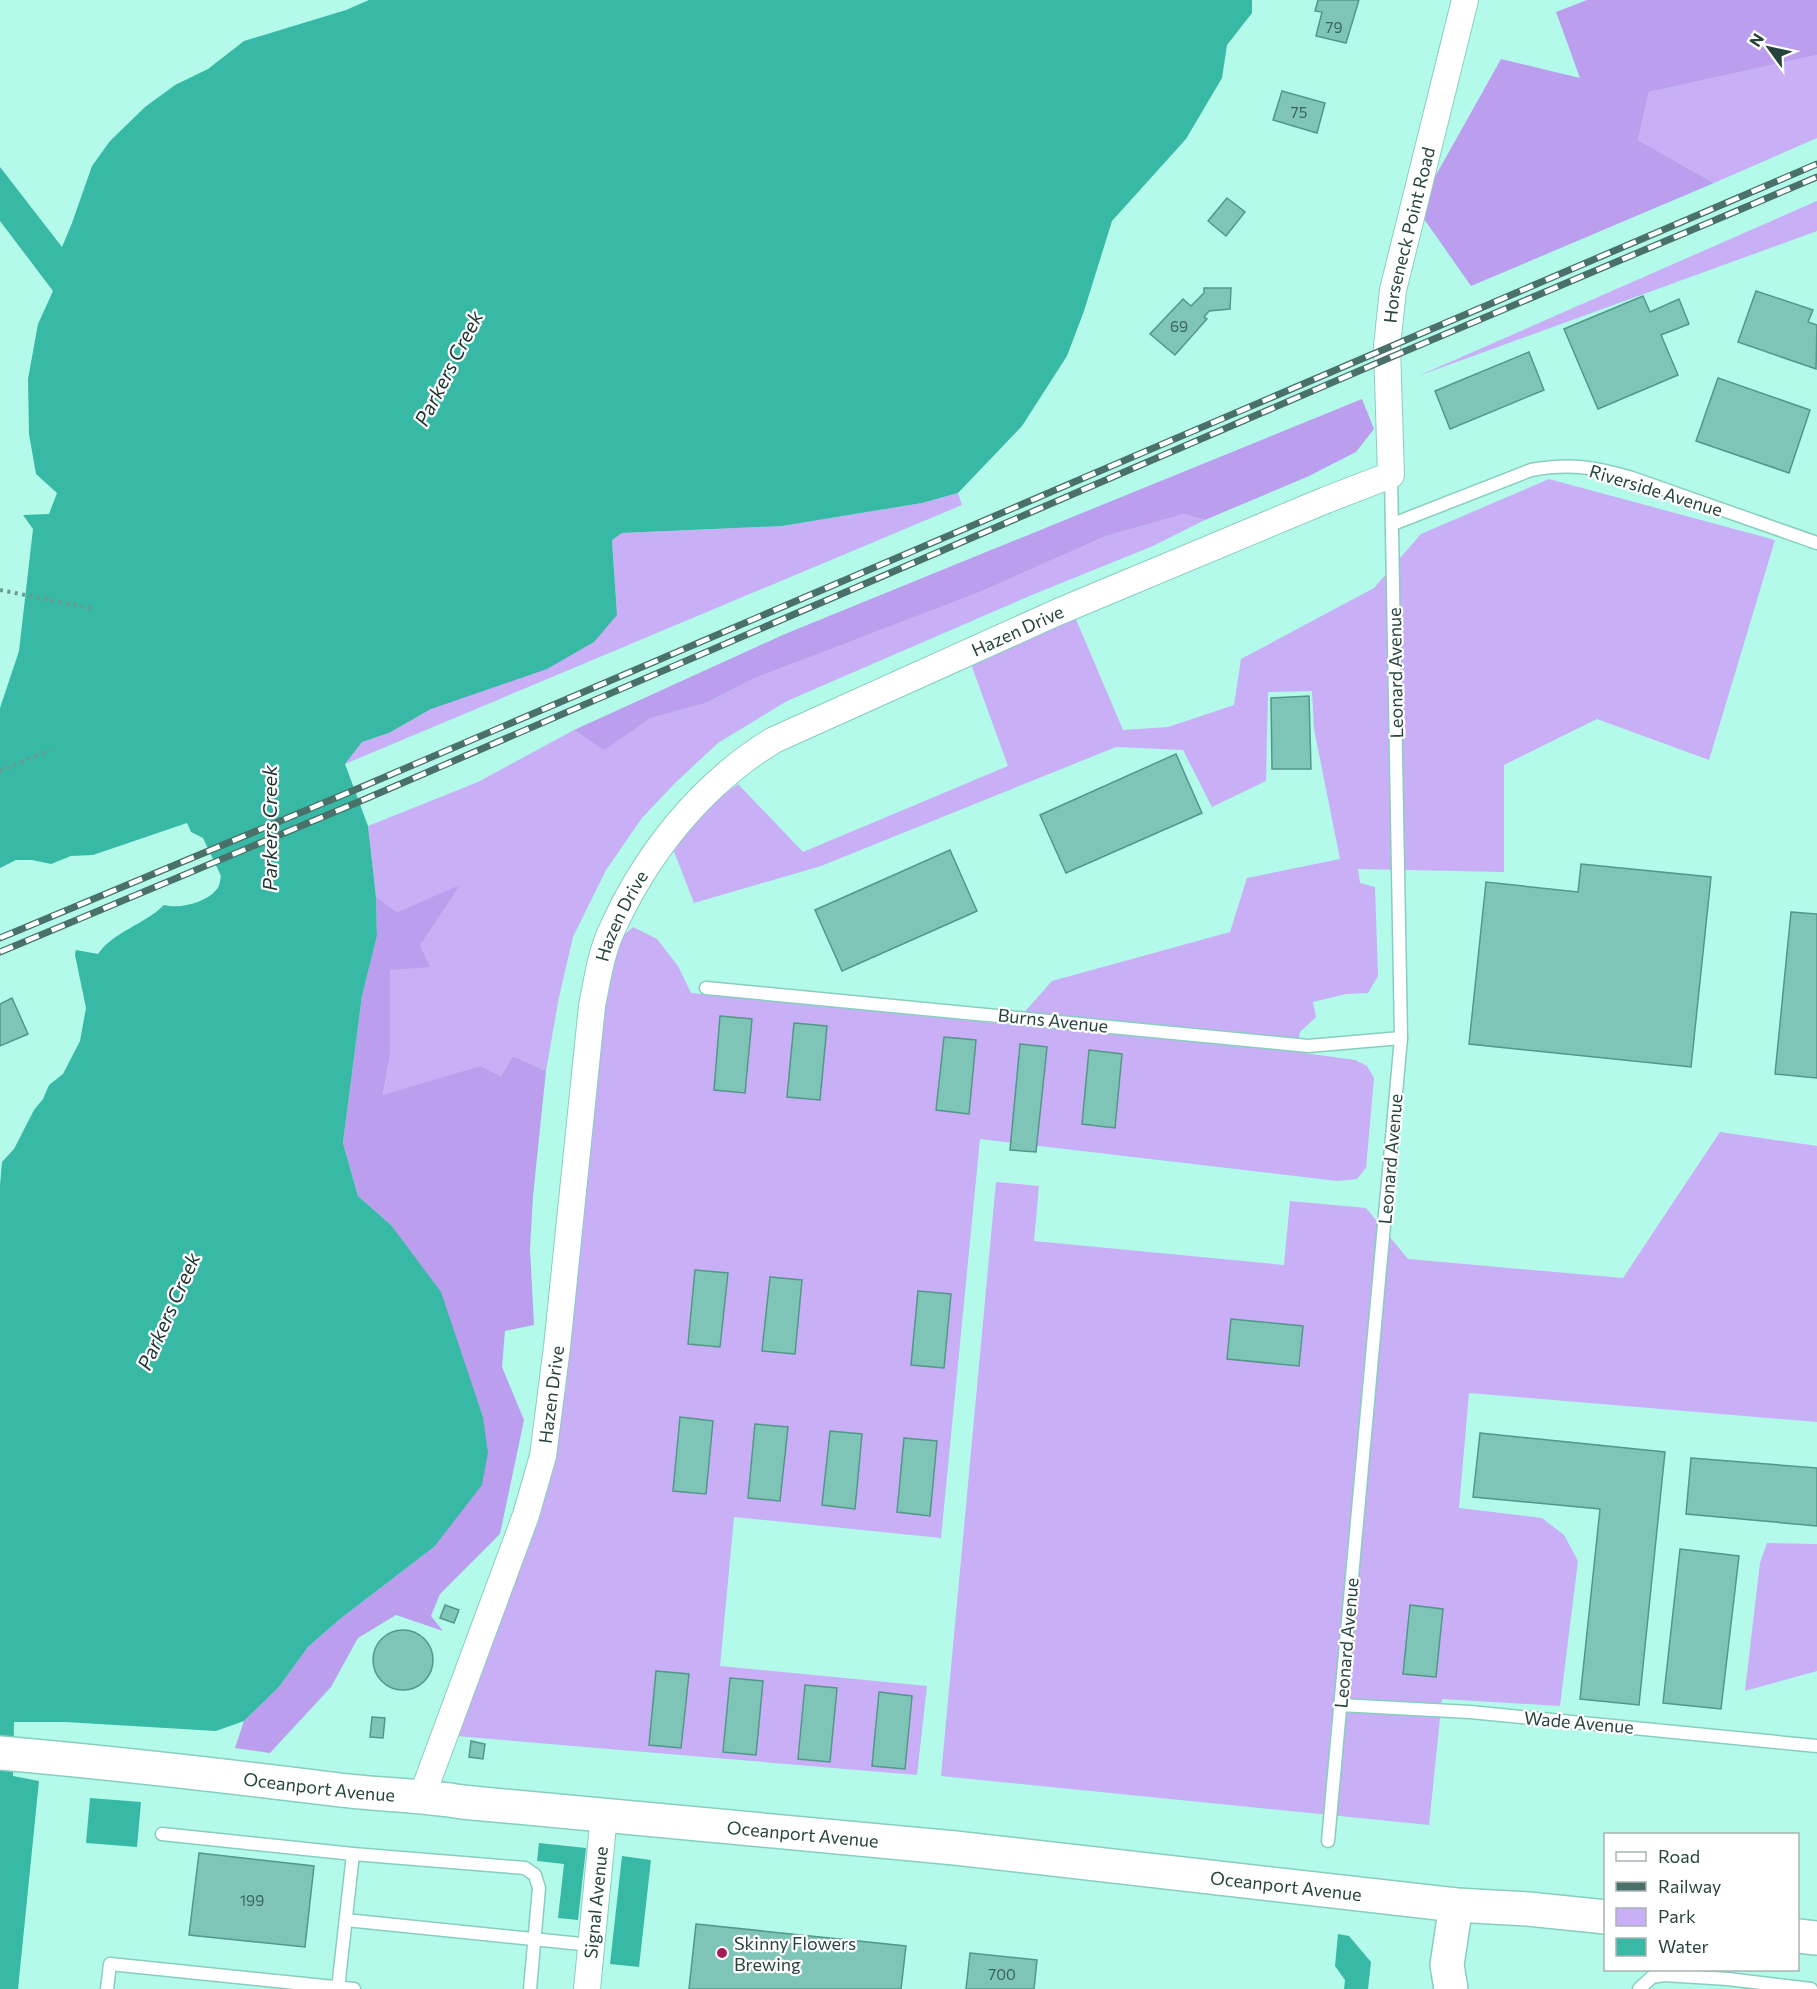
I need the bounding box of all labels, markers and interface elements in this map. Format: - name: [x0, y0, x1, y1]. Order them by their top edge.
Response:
- house number: 79: [1326, 18, 1342, 36]
- north arrow: [1739, 18, 1799, 78]
- text: N: [1745, 29, 1767, 50]
- house number: 75: [1291, 103, 1307, 121]
- street label: Horseneck Point Road: [1379, 144, 1439, 324]
- water label: Parkers Creek: [409, 305, 488, 429]
- house number: 69: [1170, 317, 1188, 335]
- street label: Riverside Avenue: [1587, 459, 1725, 521]
- street label: Hazen Drive: [968, 600, 1067, 661]
- street label: Leonard Avenue: [1383, 607, 1407, 739]
- water label: Parkers Creek: [257, 764, 281, 891]
- street label: Hazen Drive: [590, 866, 652, 964]
- street label: Burns Avenue: [997, 1003, 1109, 1037]
- street label: Leonard Avenue: [1373, 1093, 1407, 1225]
- water label: Parkers Creek: [131, 1248, 205, 1373]
- street label: Hazen Drive: [534, 1344, 568, 1445]
- street label: Leonard Avenue: [1329, 1577, 1363, 1709]
- street label: Wade Avenue: [1523, 1706, 1635, 1738]
- street label: Oceanport Avenue: [242, 1767, 396, 1806]
- street label: Oceanport Avenue: [726, 1816, 880, 1852]
- legend: [1604, 1833, 1799, 1971]
- street label: Signal Avenue: [579, 1845, 612, 1960]
- text: Road: [1658, 1845, 1700, 1867]
- street label: Oceanport Avenue: [1209, 1866, 1363, 1905]
- text: Railway: [1658, 1875, 1721, 1897]
- house number: 199: [240, 1891, 264, 1909]
- text: Park: [1658, 1905, 1696, 1927]
- place label: Skinny Flowers Brewing: [734, 1932, 856, 1975]
- text: Water: [1658, 1935, 1709, 1957]
- marker: Skinny Flowers Brewing: [715, 1946, 729, 1960]
- house number: 700: [988, 1965, 1016, 1983]

